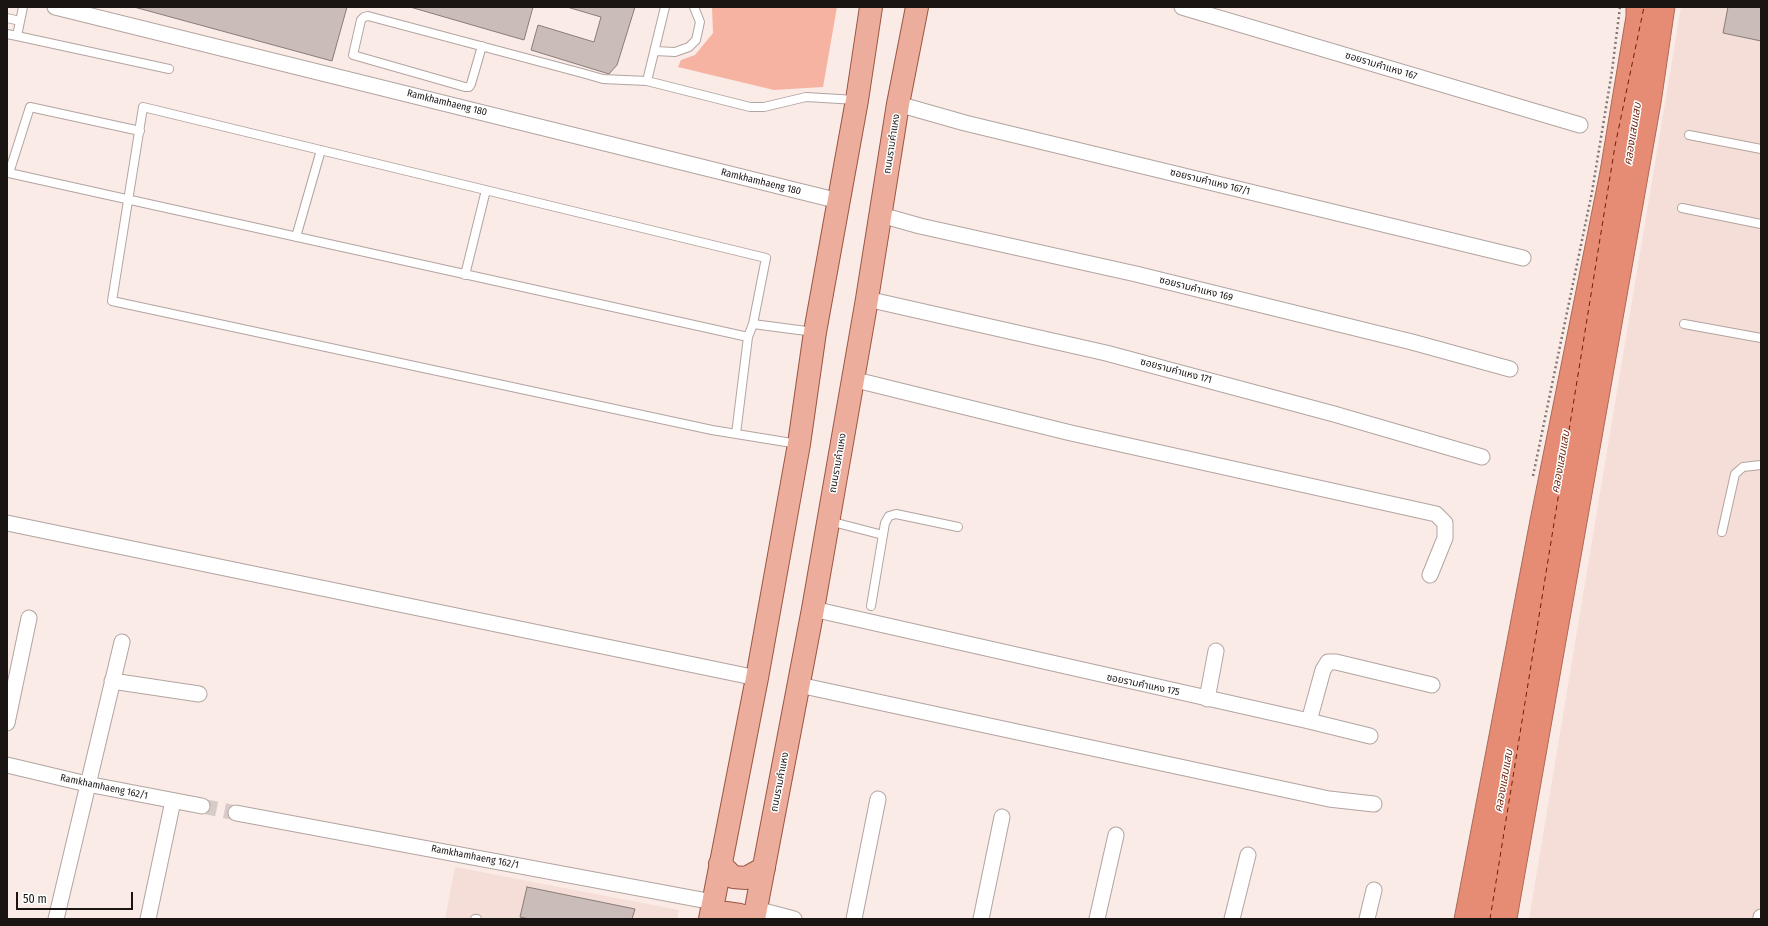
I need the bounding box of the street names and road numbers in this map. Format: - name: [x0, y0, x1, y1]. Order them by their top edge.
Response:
- street label: ซอยรามคำแหง 167: [1344, 49, 1418, 83]
- street label: Ramkhamhaeng 180: [406, 87, 488, 119]
- street label: ถนนรามคำแหง: [881, 113, 903, 175]
- street label: Ramkhamhaeng 180: [720, 166, 802, 198]
- street label: ซอยรามคำแหง 167/1: [1169, 166, 1251, 198]
- street label: ซอยรามคำแหง 169: [1158, 274, 1234, 304]
- street label: ซอยรามคำแหง 171: [1139, 356, 1213, 386]
- street label: ถนนรามคำแหง: [827, 432, 849, 494]
- street label: ซอยรามคำแหง 175: [1105, 671, 1181, 699]
- street label: ถนนรามคำแหง: [768, 751, 792, 813]
- street label: Ramkhamhaeng 162/1: [59, 772, 149, 802]
- street label: Ramkhamhaeng 162/1: [430, 843, 520, 871]

